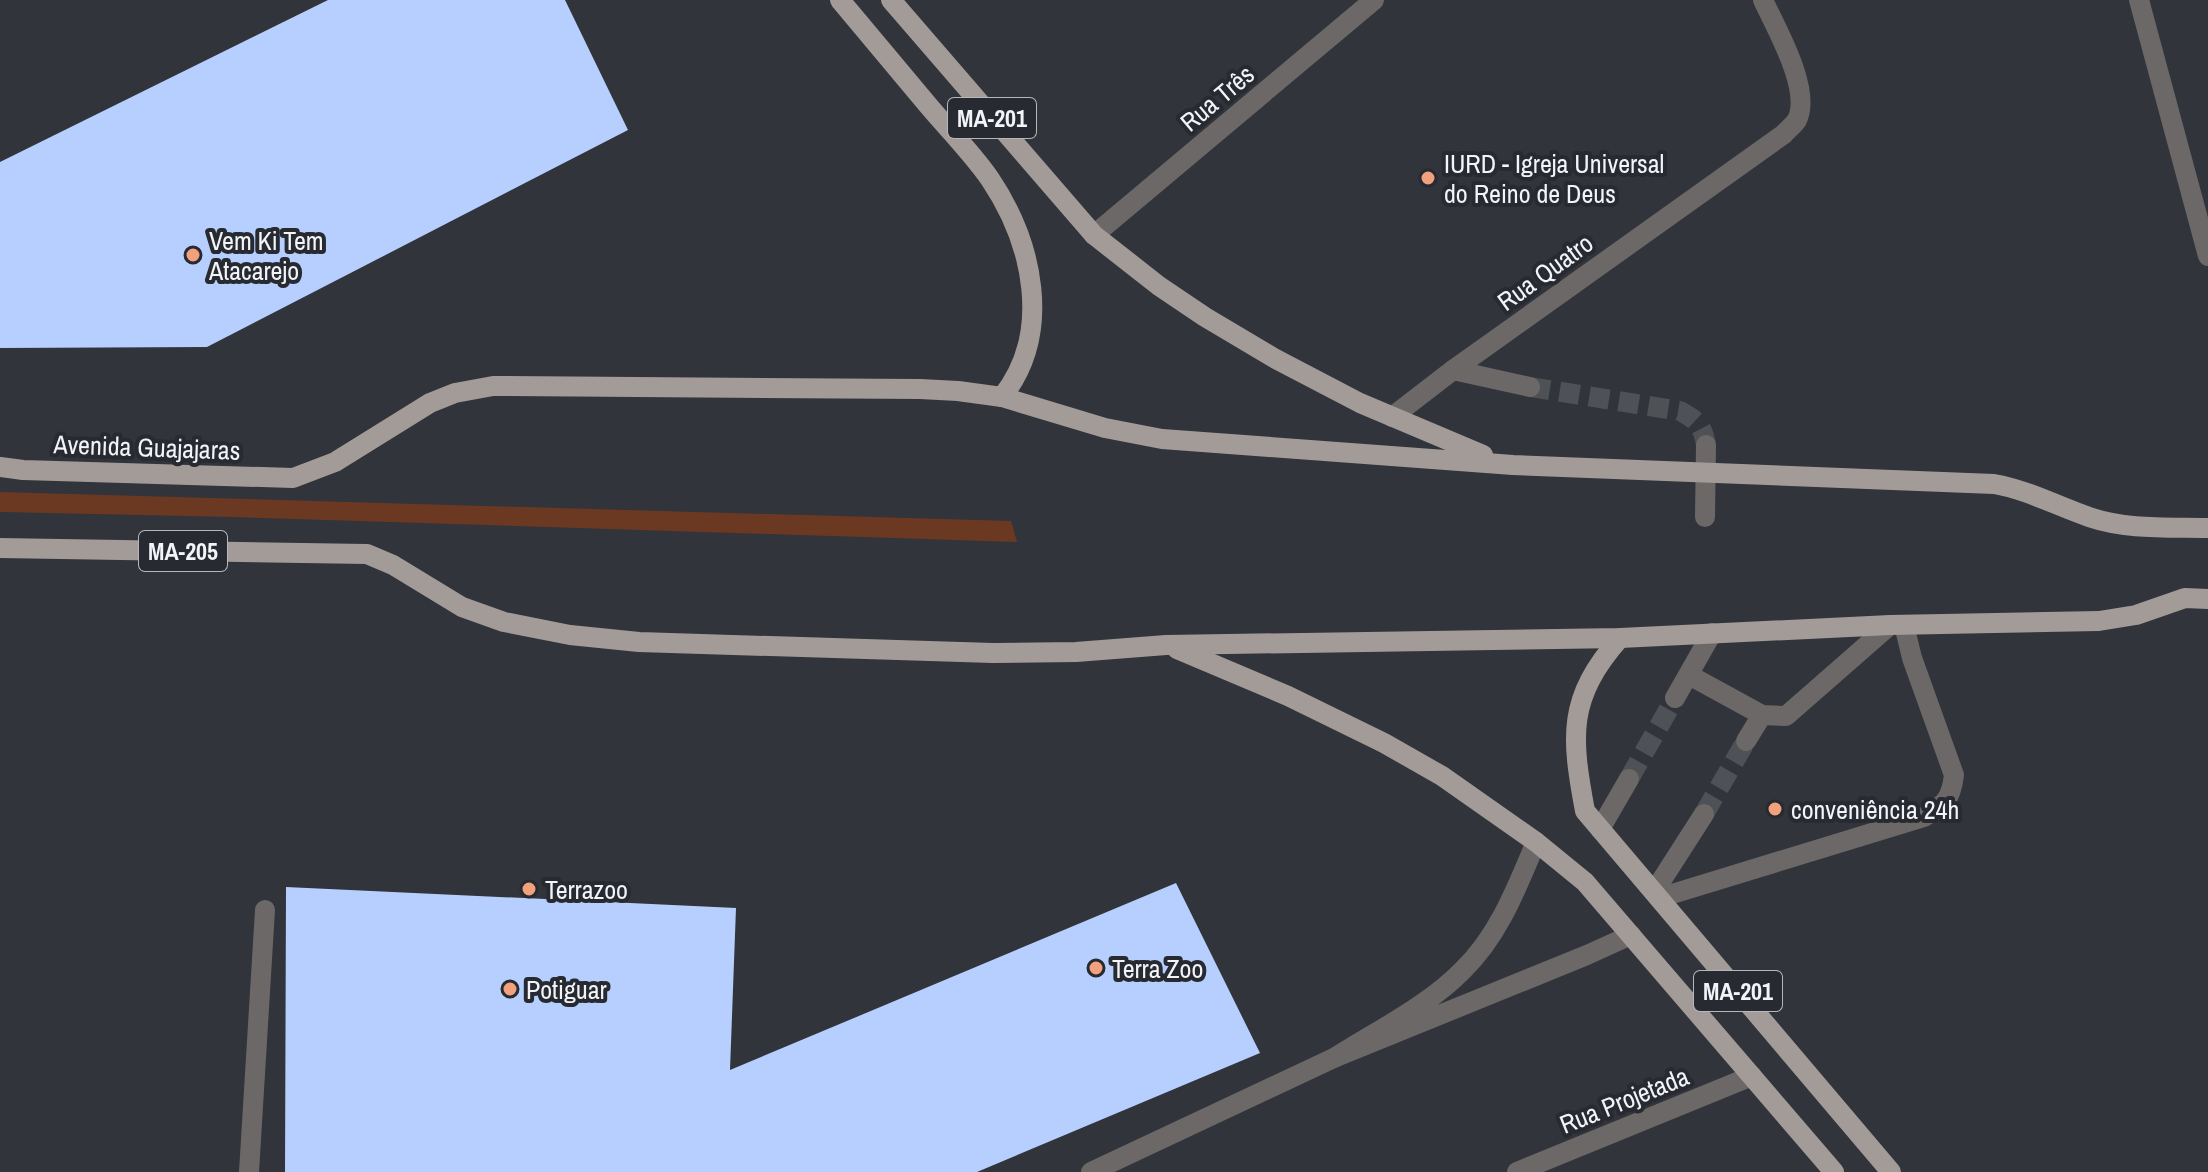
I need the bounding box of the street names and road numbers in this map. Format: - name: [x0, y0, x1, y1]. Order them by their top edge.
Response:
- street label: Rua Três: [1173, 57, 1261, 139]
- road number: MA-201: [948, 98, 1036, 138]
- street label: Rua Quatro: [1490, 225, 1600, 319]
- street label: Avenida Guajajaras: [52, 426, 241, 468]
- road number: MA-205: [139, 531, 227, 571]
- road number: MA-201: [1694, 971, 1782, 1011]
- street label: Rua Projetada: [1554, 1058, 1694, 1142]

